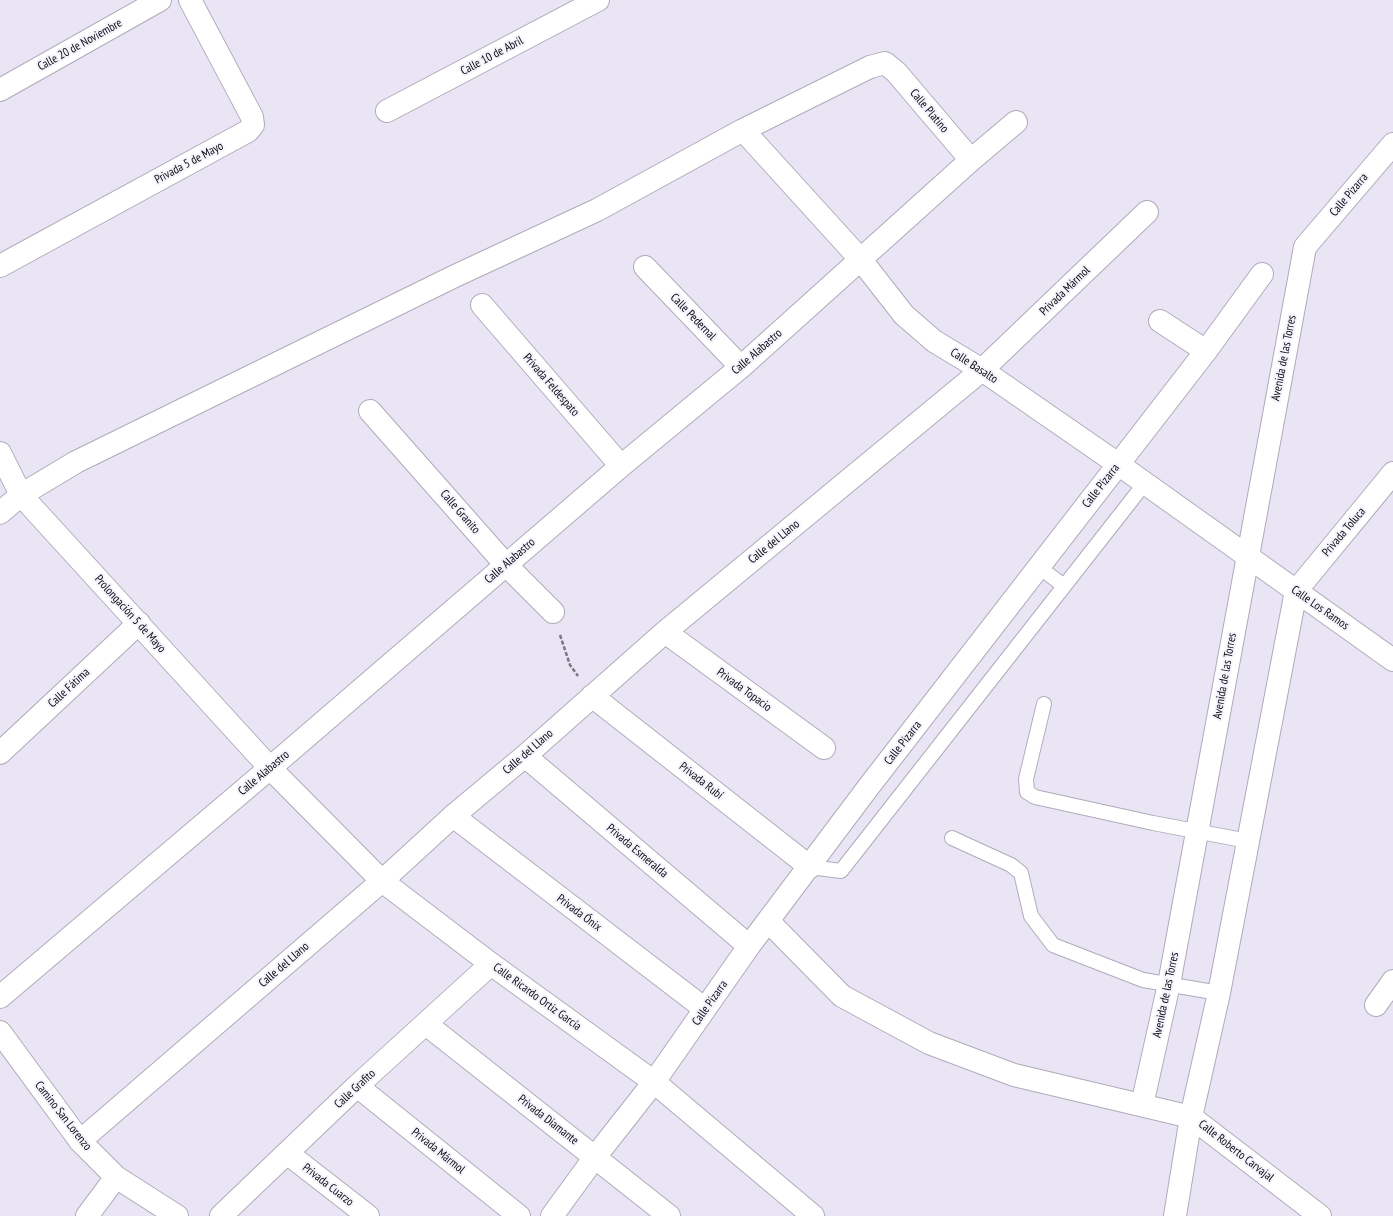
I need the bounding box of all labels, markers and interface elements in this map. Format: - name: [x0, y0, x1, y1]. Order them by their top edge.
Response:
- street label: Calle 20 de Noviembre: [35, 16, 125, 74]
- street label: Calle 10 de Abril: [458, 33, 526, 79]
- street label: Calle Platino: [907, 86, 951, 136]
- street label: Privada 5 de Mayo: [152, 139, 226, 187]
- street label: Calle Pizarra: [1327, 171, 1371, 219]
- street label: Privada Mármol: [1037, 263, 1093, 319]
- street label: Calle Pedernal: [667, 291, 719, 343]
- street label: Avenida de las Torres: [1269, 314, 1299, 402]
- street label: Calle Alabastro: [729, 326, 785, 378]
- street label: Calle Basalto: [948, 345, 1000, 387]
- street label: Privada Feldespato: [520, 351, 582, 419]
- street label: Calle Pizarra: [1079, 461, 1123, 511]
- street label: Calle Granito: [437, 487, 483, 537]
- street label: Privada Toluca: [1319, 505, 1369, 559]
- street label: Calle del Llano: [745, 517, 803, 567]
- street label: Calle Alabastro: [482, 535, 538, 587]
- street label: Prolongación 5 de Mayo: [91, 572, 169, 656]
- street label: Calle Los Ramos: [1288, 583, 1352, 633]
- street label: Avenida de las Torres: [1210, 632, 1240, 720]
- street label: Calle Fátima: [45, 665, 93, 711]
- street label: Privada Topacio: [714, 665, 774, 715]
- street label: Calle Pizarra: [881, 718, 925, 768]
- street label: Calle del Llano: [500, 726, 556, 778]
- street label: Calle Alabastro: [235, 747, 293, 799]
- street label: Privada Rubí: [676, 759, 726, 803]
- street label: Privada Esmeralda: [603, 821, 671, 881]
- street label: Privada Ónix: [554, 891, 604, 935]
- street label: Calle del Llano: [256, 939, 312, 991]
- street label: Avenida de las Torres: [1150, 951, 1182, 1039]
- street label: Calle Ricardo Ortiz García: [490, 960, 584, 1034]
- street label: Calle Pizarra: [689, 978, 731, 1028]
- street label: Calle Grafito: [331, 1066, 379, 1112]
- street label: Camino San Lorenzo: [32, 1079, 94, 1153]
- street label: Privada Diamante: [515, 1092, 581, 1148]
- street label: Calle Roberto Carvajal: [1196, 1117, 1276, 1185]
- street label: Privada Mármol: [408, 1125, 468, 1177]
- street label: Privada Cuarzo: [300, 1161, 356, 1209]

